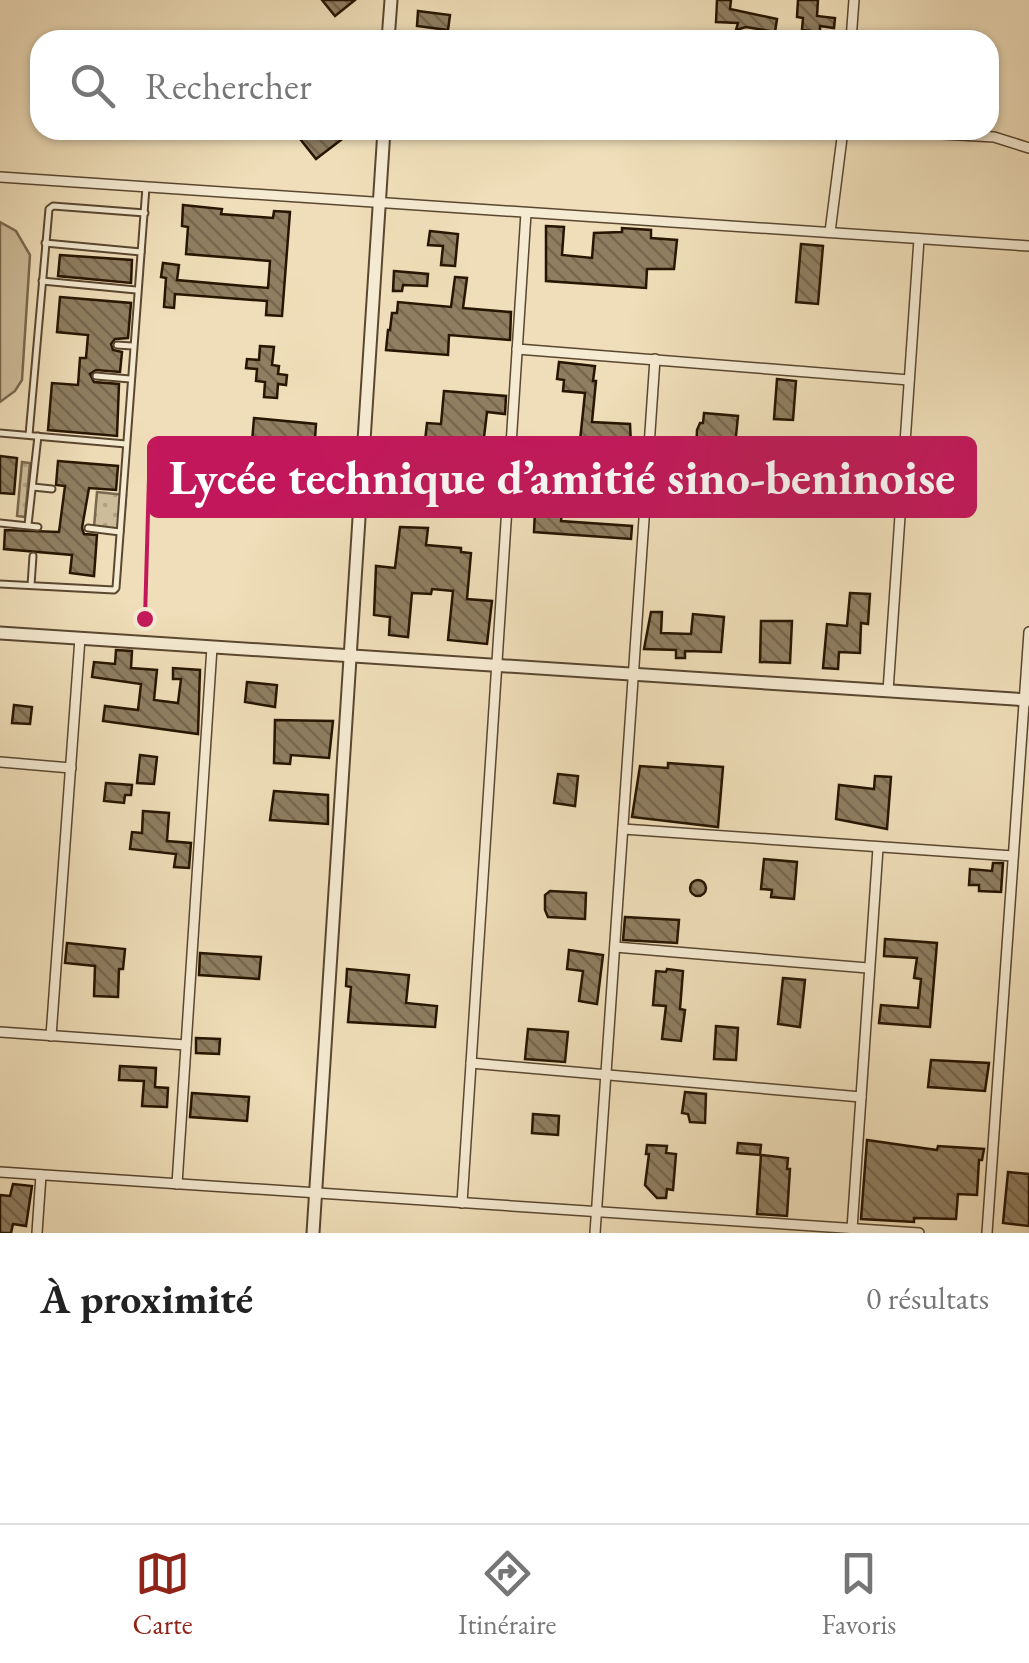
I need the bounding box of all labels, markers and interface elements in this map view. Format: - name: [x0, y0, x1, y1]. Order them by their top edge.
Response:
- search box: [30, 30, 999, 140]
- icon: search: [65, 58, 120, 113]
- text: Rechercher: [145, 61, 312, 110]
- callout: Lycée technique d’amitié sino-beninoise: [149, 438, 975, 516]
- text: Lycée technique d’amitié sino-beninoise: [169, 446, 955, 508]
- text: À proximité: [40, 1271, 253, 1326]
- text: 0 résultats: [866, 1277, 989, 1319]
- tab: Carte: [133, 1546, 193, 1642]
- tab: Itinéraire: [458, 1546, 556, 1642]
- tab: Favoris: [822, 1546, 896, 1642]

